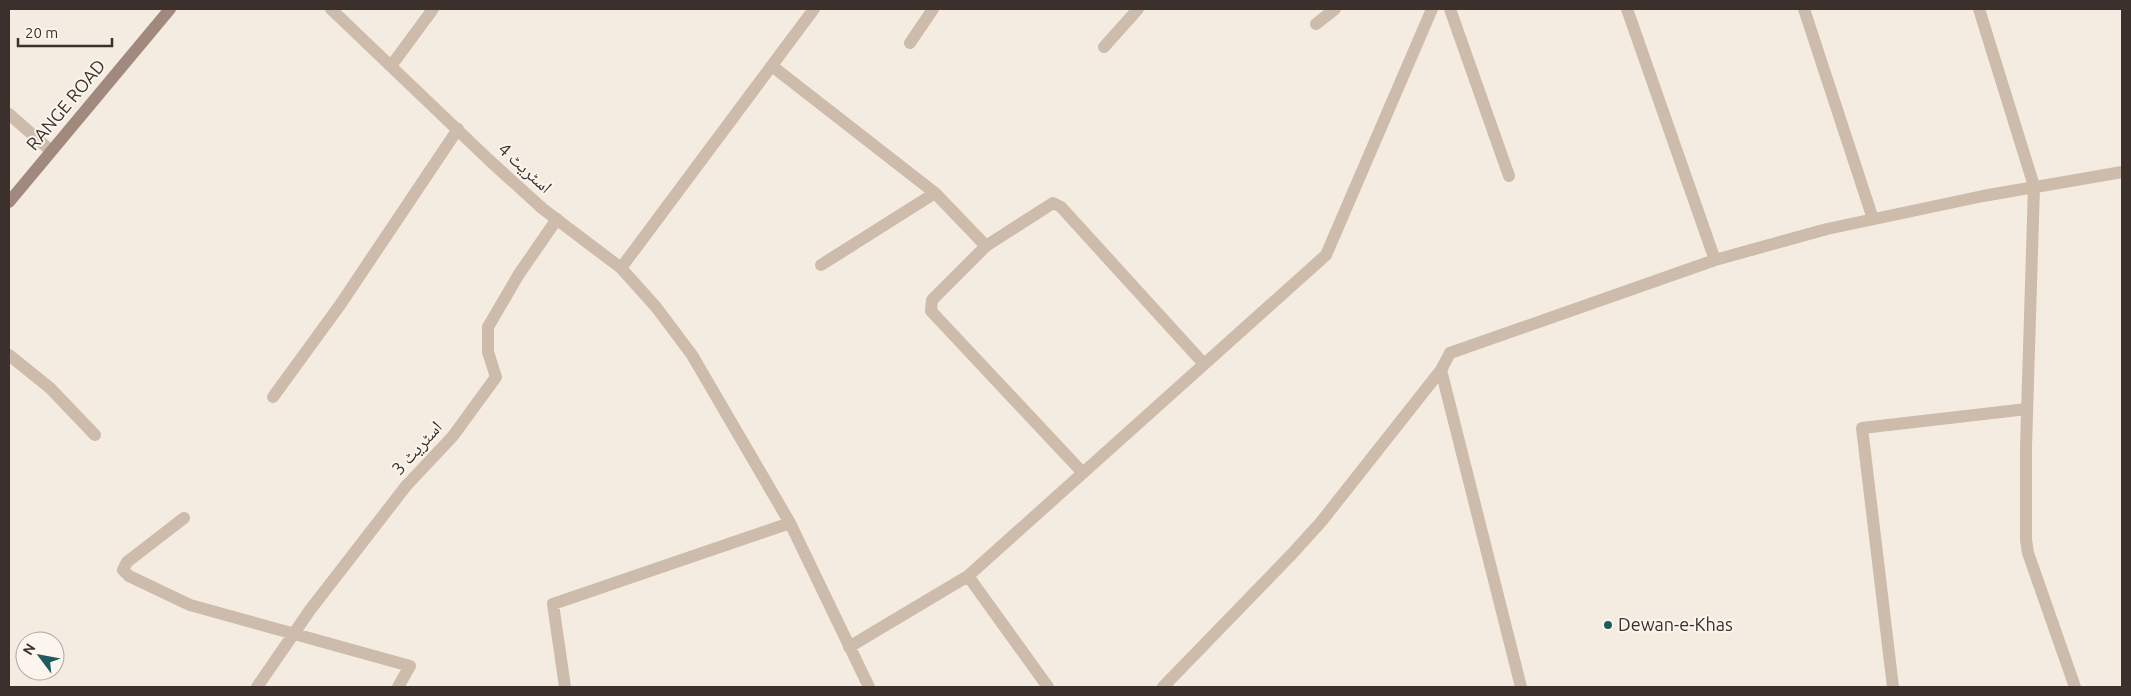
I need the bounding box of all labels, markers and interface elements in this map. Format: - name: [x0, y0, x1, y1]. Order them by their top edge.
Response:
- scale bar: [18, 15, 111, 47]
- text: 20 m: [25, 24, 58, 41]
- street label: RANGE ROAD: [22, 55, 109, 154]
- street label: اسٹریٹ 4: [494, 138, 557, 197]
- street label: اسٹریٹ 3: [387, 416, 446, 479]
- place label: Dewan-e-Khas: [1618, 614, 1733, 634]
- marker: Dewan-e-Khas: [1602, 619, 1614, 631]
- north arrow: [15, 631, 65, 681]
- text: N: [19, 640, 39, 658]

